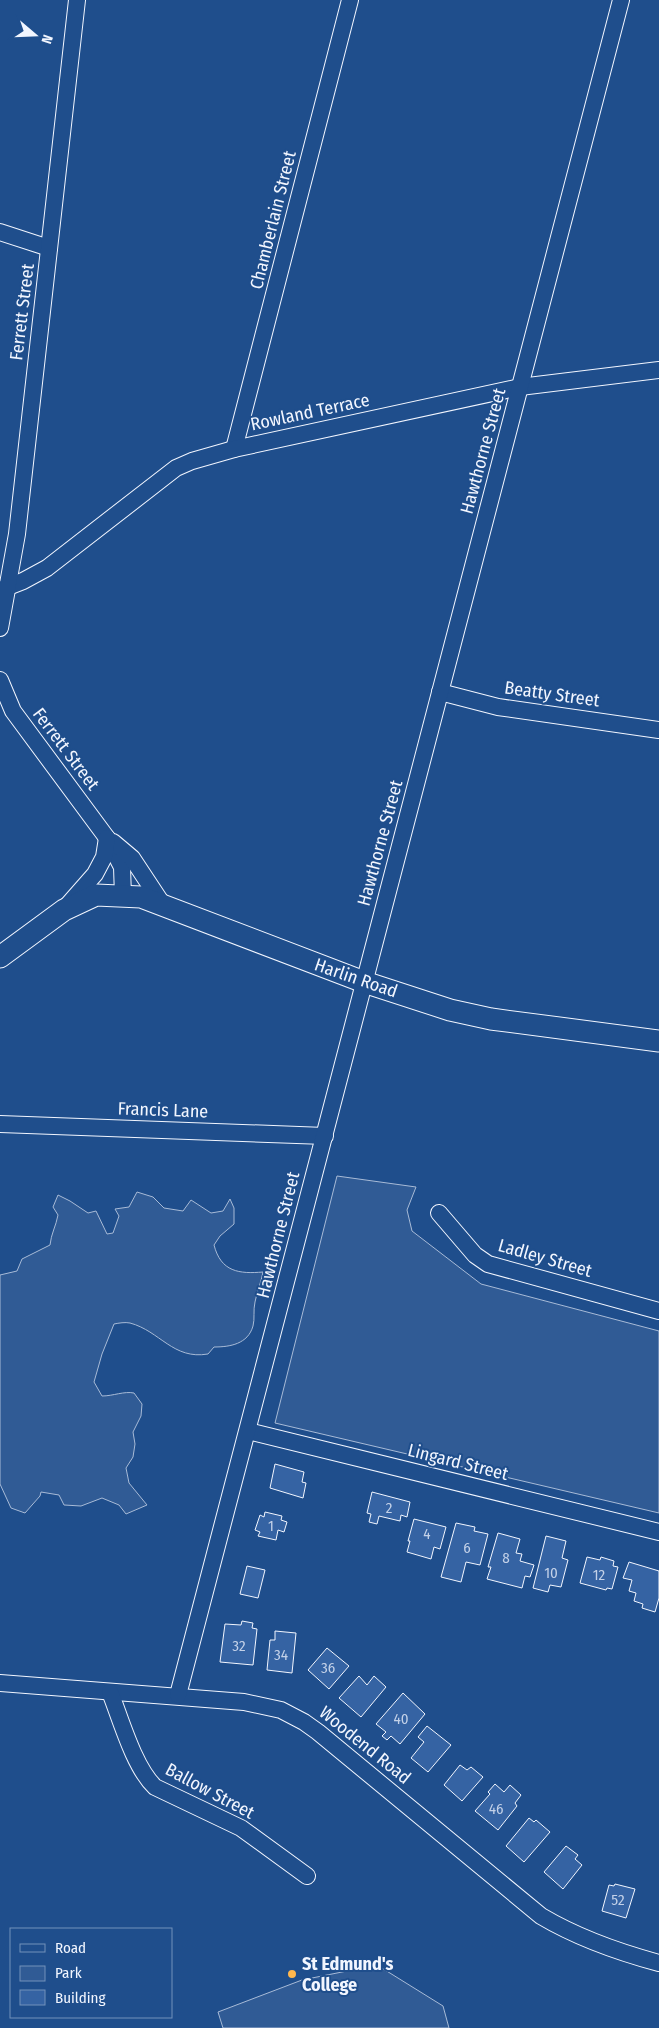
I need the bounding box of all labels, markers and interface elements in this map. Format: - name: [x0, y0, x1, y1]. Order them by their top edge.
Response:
- north arrow: [10, 10, 60, 60]
- text: N: [37, 32, 56, 46]
- street label: Chamberlain Street: [245, 148, 301, 291]
- street label: Ferrett Street: [5, 262, 39, 362]
- street label: Hawthorne Street: [456, 386, 510, 516]
- street label: Rowland Terrace: [249, 389, 372, 435]
- street label: Beatty Street: [503, 676, 601, 712]
- street label: Ferrett Street: [28, 703, 104, 795]
- street label: Hawthorne Street: [353, 778, 407, 908]
- street label: Harlin Road: [312, 954, 400, 1002]
- street label: Francis Lane: [117, 1097, 209, 1123]
- street label: Hawthorne Street: [252, 1169, 304, 1300]
- street label: Ladley Street: [496, 1234, 594, 1282]
- street label: Lingard Street: [405, 1439, 511, 1485]
- house number: 2: [386, 1499, 393, 1517]
- house number: 1: [268, 1517, 274, 1535]
- house number: 4: [423, 1525, 431, 1543]
- house number: 6: [463, 1539, 471, 1557]
- house number: 8: [502, 1549, 510, 1567]
- house number: 10: [544, 1564, 558, 1582]
- house number: 12: [593, 1566, 606, 1584]
- house number: 32: [232, 1637, 246, 1655]
- house number: 34: [274, 1646, 288, 1664]
- house number: 36: [321, 1659, 335, 1677]
- street label: Woodend Road: [315, 1701, 415, 1789]
- house number: 40: [393, 1710, 409, 1728]
- street label: Ballow Street: [162, 1758, 258, 1824]
- house number: 46: [489, 1800, 503, 1818]
- house number: 52: [611, 1891, 625, 1909]
- legend: [10, 1928, 172, 2018]
- text: Road: [55, 1939, 86, 1957]
- place label: St Edmund's College: [302, 1953, 394, 1996]
- text: Park: [55, 1964, 82, 1982]
- marker: St Edmund's College: [286, 1968, 298, 1980]
- text: Building: [55, 1989, 106, 2007]

